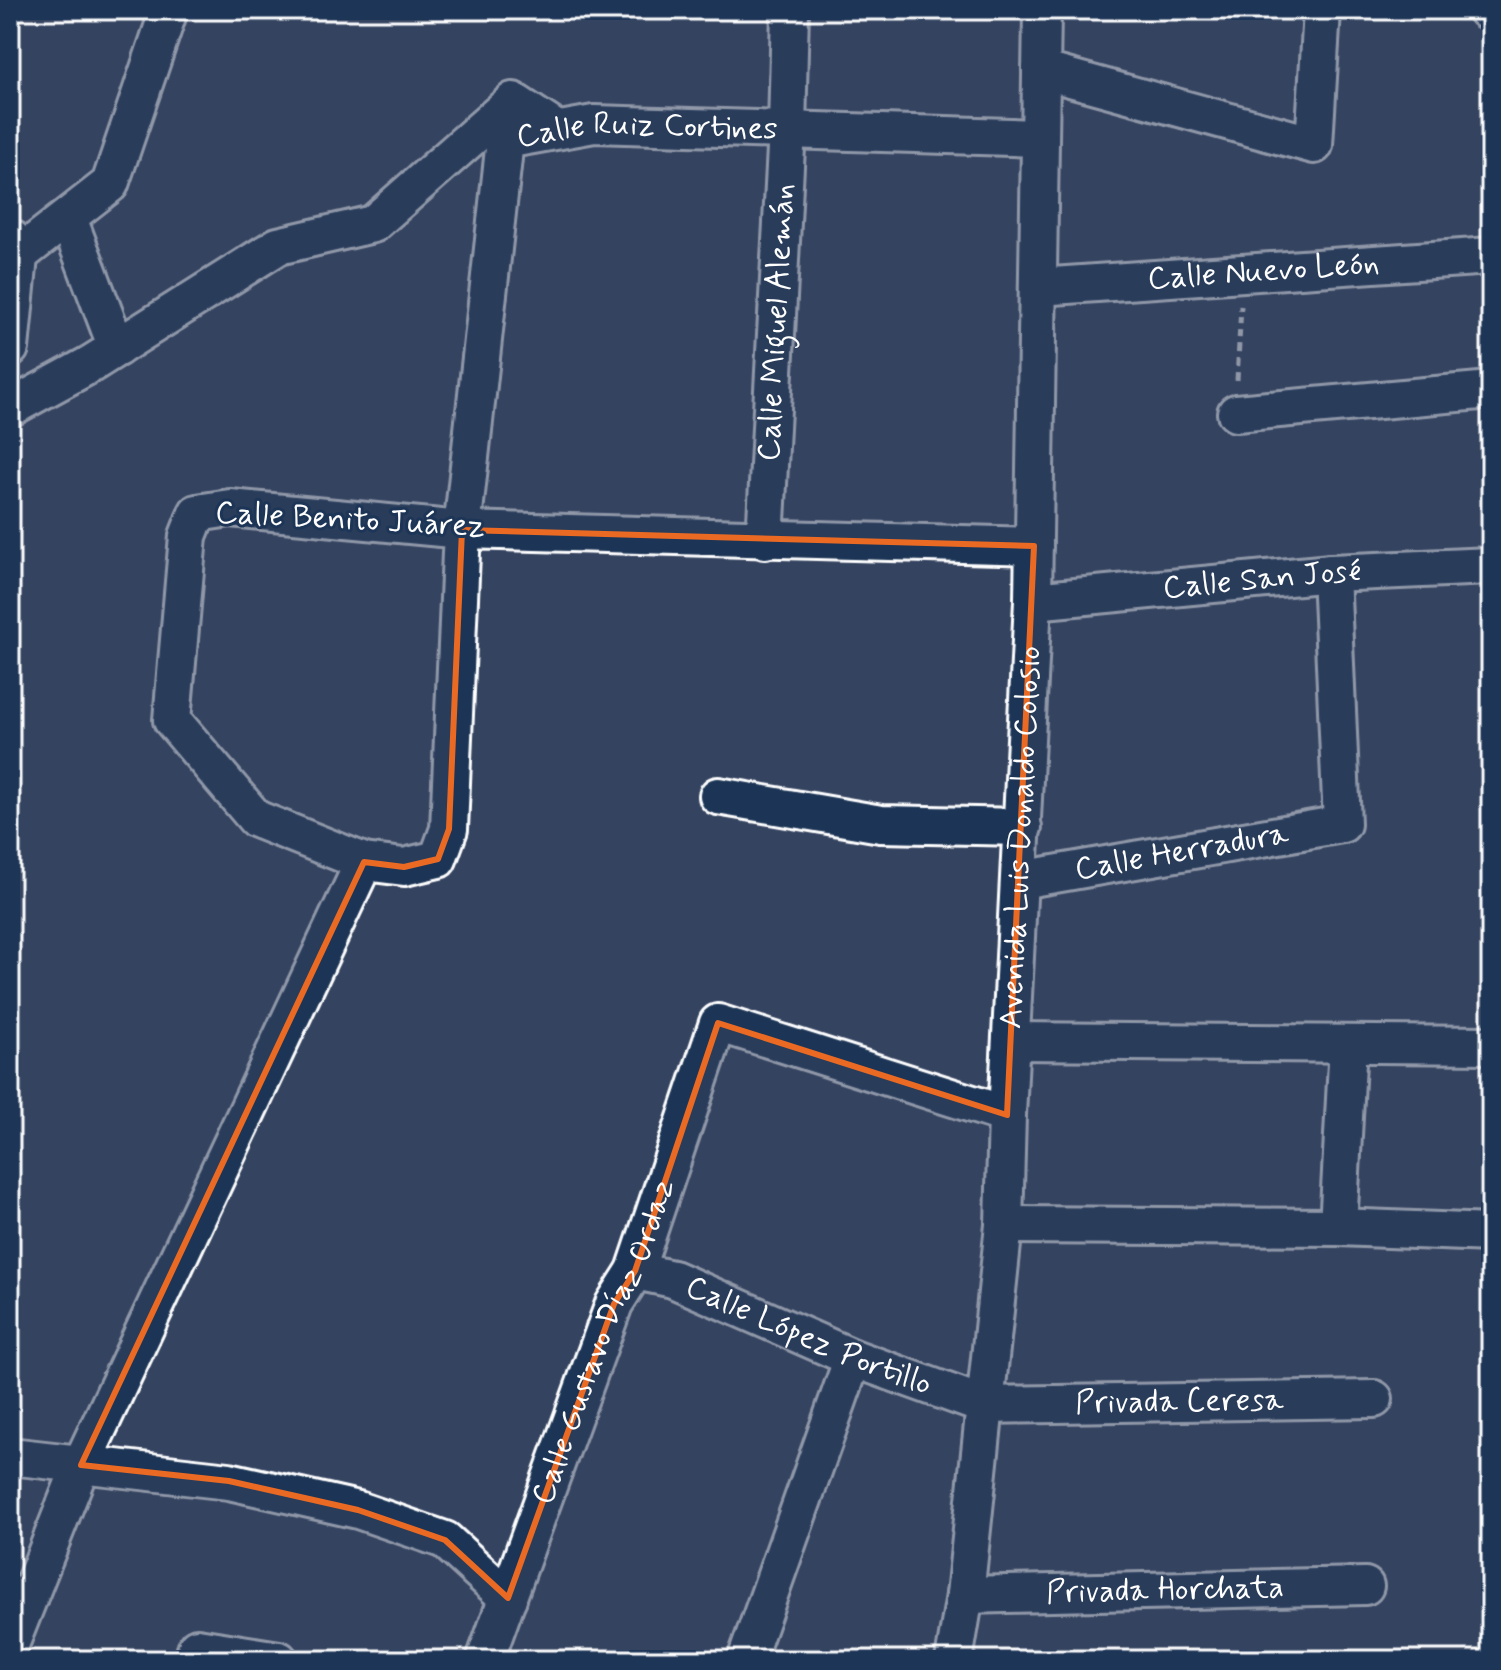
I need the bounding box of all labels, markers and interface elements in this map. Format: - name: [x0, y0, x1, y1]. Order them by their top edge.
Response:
- street label: Calle Ruiz Cortines: [513, 103, 778, 159]
- street label: Calle Miguel Alemán: [748, 182, 805, 462]
- street label: Calle Nuevo León: [1146, 243, 1381, 300]
- street label: Calle Benito Juárez: [214, 492, 486, 548]
- street label: Calle San José: [1161, 551, 1362, 610]
- street label: Avenida Luis Donaldo Colosio: [990, 645, 1052, 1030]
- street label: Calle Herradura: [1072, 813, 1292, 891]
- street label: Calle Gustavo Díaz Ordaz: [522, 1174, 685, 1510]
- street label: Calle López Portillo: [679, 1266, 937, 1406]
- street label: Privada Ceresa: [1075, 1379, 1285, 1425]
- street label: Privada Horchata: [1046, 1567, 1284, 1614]

